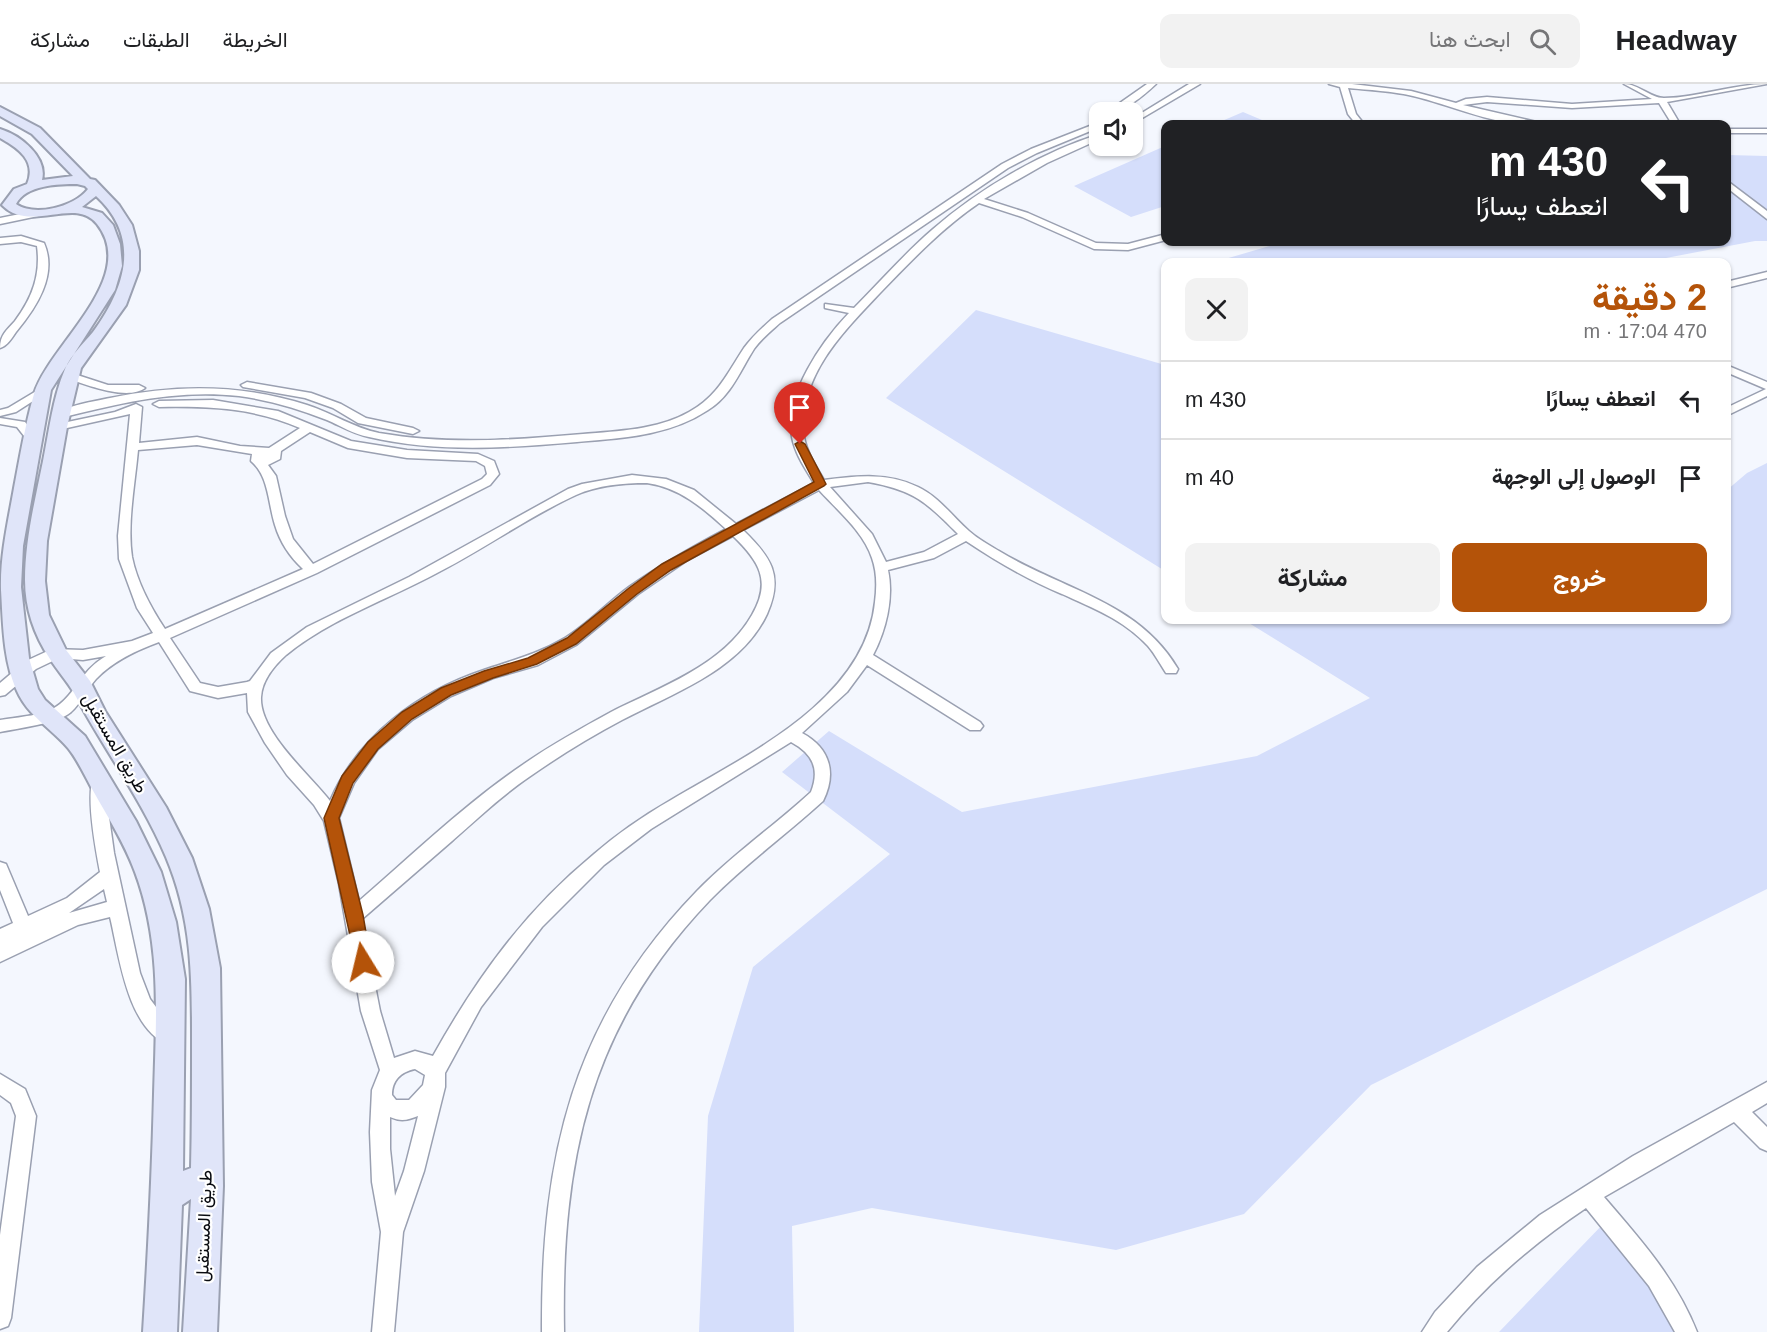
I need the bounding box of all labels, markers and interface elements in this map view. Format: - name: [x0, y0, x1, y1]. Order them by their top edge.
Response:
- search box: [1160, 14, 1580, 68]
- icon: search: [1526, 25, 1559, 58]
- text: Headway: [1616, 25, 1737, 56]
- text: ابحث هنا: [1429, 27, 1511, 52]
- text: مشاركة: [30, 28, 90, 51]
- text: الطبقات: [123, 28, 190, 51]
- text: الخريطة: [223, 28, 288, 51]
- map controls: [1089, 102, 1143, 156]
- button: sound: [1089, 102, 1143, 156]
- text: 430 m: [1489, 138, 1608, 185]
- icon: left: [1629, 144, 1707, 222]
- text: انعطف يسارًا: [1476, 191, 1608, 221]
- text: 2 دقيقة: [1592, 277, 1707, 318]
- button: close: [1185, 278, 1248, 341]
- text: 470 m · 17:04: [1584, 320, 1707, 342]
- pin: [774, 382, 825, 444]
- icon: left: [1674, 384, 1707, 417]
- text: انعطف يسارًا: [1546, 386, 1656, 411]
- text: 430 m: [1185, 387, 1246, 412]
- icon: arrive: [783, 391, 816, 424]
- icon: arrive: [1674, 462, 1707, 495]
- text: الوصول إلى الوجهة: [1492, 464, 1656, 489]
- text: 40 m: [1185, 465, 1234, 490]
- button: مشاركة: [1185, 543, 1440, 612]
- button: خروج: [1452, 543, 1707, 612]
- street label: طريق المستقبل: [77, 689, 152, 797]
- position arrow: [331, 930, 395, 994]
- street label: طريق المستقبل: [192, 1170, 217, 1282]

